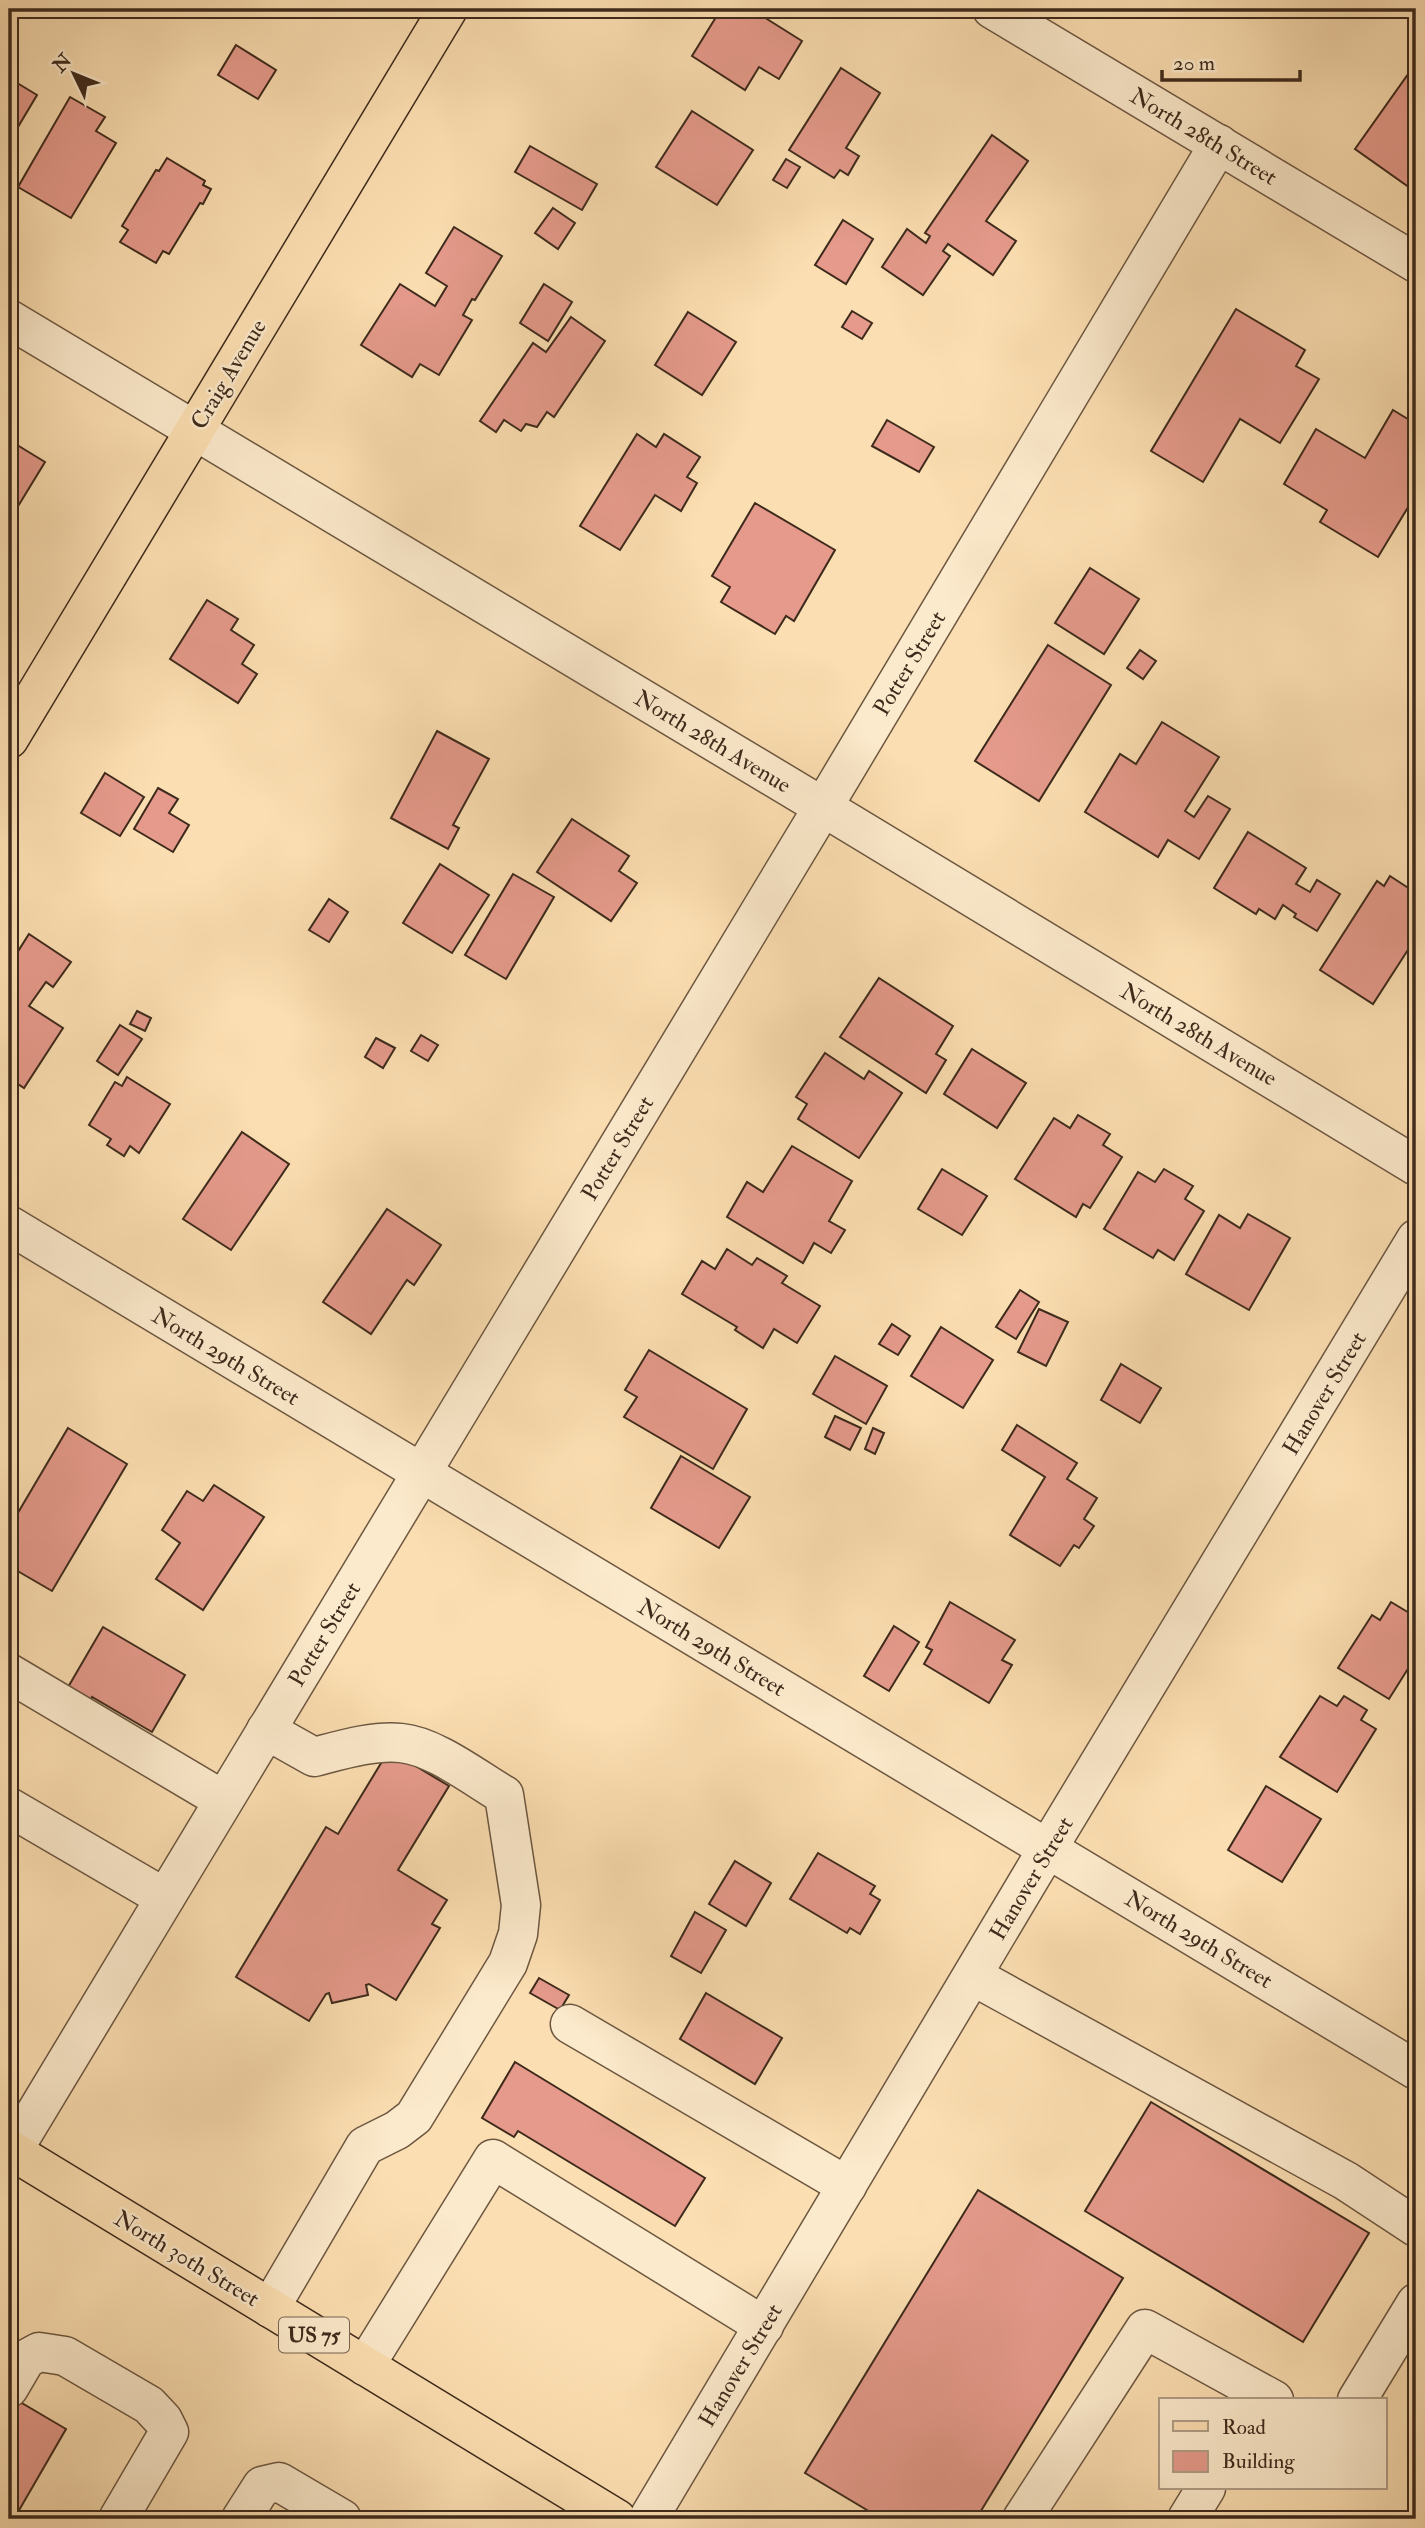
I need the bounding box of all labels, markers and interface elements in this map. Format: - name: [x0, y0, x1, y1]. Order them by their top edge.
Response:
- north arrow: [38, 38, 108, 108]
- scale bar: [1162, 38, 1301, 82]
- text: N: [47, 48, 78, 78]
- text: 20 m: [1173, 50, 1215, 77]
- street label: North 28th Street: [1125, 81, 1282, 192]
- street label: Craig Avenue: [184, 314, 273, 435]
- street label: Potter Street: [867, 606, 952, 721]
- street label: North 28th Avenue: [629, 683, 797, 800]
- street label: North 28th Avenue: [1115, 976, 1283, 1093]
- street label: Potter Street: [575, 1091, 660, 1206]
- street label: North 29th Street: [147, 1301, 305, 1412]
- street label: Hanover Street: [1276, 1326, 1373, 1460]
- street label: Potter Street: [282, 1577, 367, 1692]
- street label: North 29th Street: [633, 1592, 791, 1703]
- street label: Hanover Street: [983, 1811, 1080, 1945]
- street label: North 29th Street: [1120, 1884, 1278, 1995]
- street label: North 30th Street: [109, 2204, 265, 2313]
- street label: Hanover Street: [692, 2298, 789, 2432]
- road number: US 75: [279, 2318, 349, 2352]
- legend: [1159, 2398, 1386, 2490]
- text: Road: [1222, 2414, 1267, 2441]
- text: Building: [1222, 2448, 1295, 2475]

